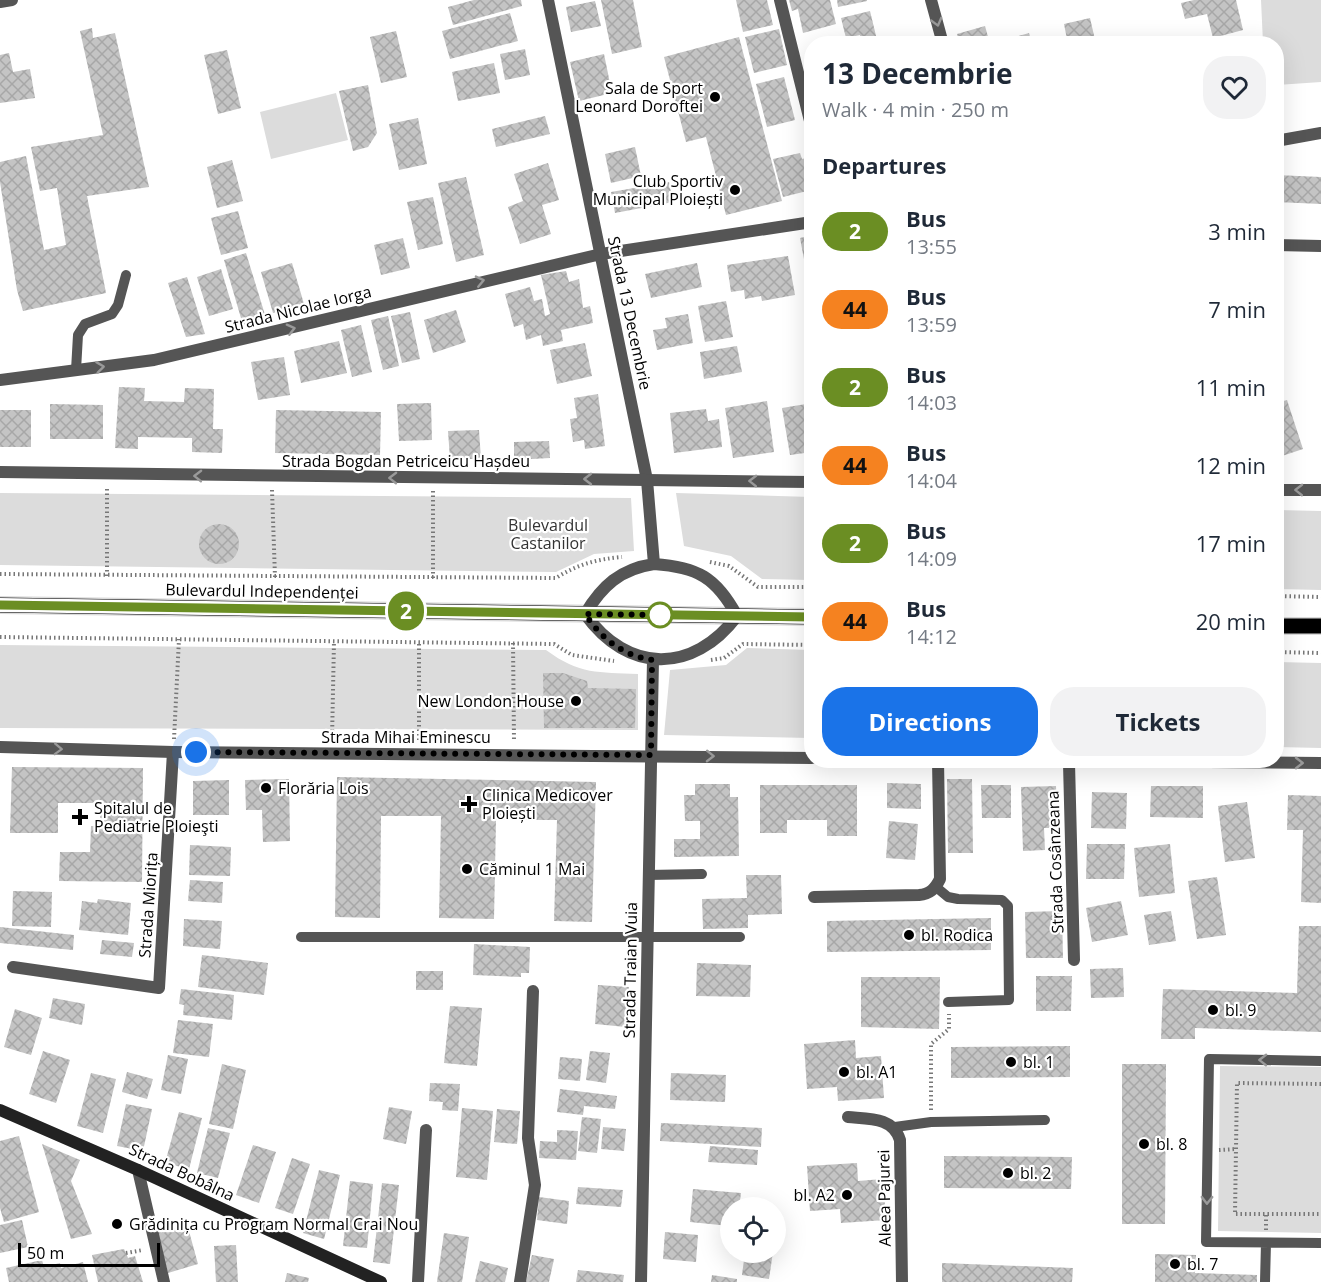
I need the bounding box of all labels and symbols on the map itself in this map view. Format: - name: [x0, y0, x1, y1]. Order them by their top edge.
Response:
- one-way arrow: [930, 16, 942, 27]
- place label: Sala de Sport Leonard Doroftei: [575, 77, 703, 117]
- marker: Sala de Sport Leonard Doroftei: [708, 90, 722, 104]
- place label: Club Sportiv Municipal Ploiești: [593, 170, 723, 210]
- marker: Club Sportiv Municipal Ploiești: [728, 183, 742, 197]
- street label: Strada 13 Decembrie: [603, 234, 657, 392]
- one-way arrow: [475, 275, 485, 288]
- street label: Strada Nicolae Iorga: [222, 280, 374, 338]
- one-way arrow: [286, 324, 296, 337]
- one-way arrow: [95, 361, 104, 373]
- street label: Strada Bogdan Petriceicu Hașdeu: [282, 450, 530, 472]
- one-way arrow: [194, 470, 203, 482]
- one-way arrow: [389, 472, 398, 484]
- one-way arrow: [584, 473, 593, 485]
- one-way arrow: [749, 475, 758, 488]
- one-way arrow: [1294, 484, 1303, 496]
- park label: Bulevardul Castanilor: [508, 514, 588, 554]
- street label: Bulevardul Independenței: [165, 578, 359, 604]
- line badge: 2: [386, 592, 426, 630]
- unlabelled marker: [647, 602, 673, 628]
- place label: New London House: [417, 690, 564, 712]
- marker: New London House: [569, 694, 583, 708]
- street label: Strada Mihai Eminescu: [321, 726, 491, 748]
- your location: [181, 737, 211, 767]
- one-way arrow: [54, 742, 63, 755]
- one-way arrow: [705, 750, 714, 763]
- one-way arrow: [1294, 757, 1303, 769]
- place label: Florăria Lois: [278, 777, 369, 799]
- marker: Florăria Lois: [259, 781, 273, 795]
- place label: Clinica Medicover Ploiești: [482, 784, 613, 824]
- street label: Strada Cosânzeana: [1042, 790, 1068, 934]
- marker: Clinica Medicover Ploiești: [460, 795, 478, 813]
- place label: Spitalul de Pediatrie Ploieşti: [94, 797, 218, 837]
- marker: Spitalul de Pediatrie Ploieşti: [71, 808, 89, 826]
- street label: Strada Miorița: [133, 851, 163, 959]
- place label: Căminul 1 Mai: [479, 858, 585, 880]
- marker: Căminul 1 Mai: [460, 862, 474, 876]
- street label: Strada Traian Vuia: [618, 902, 642, 1038]
- place label: bl. Rodica: [921, 924, 993, 946]
- marker: bl. Rodica: [902, 928, 916, 942]
- place label: bl. 9: [1225, 999, 1256, 1021]
- marker: bl. 9: [1206, 1003, 1220, 1017]
- place label: bl. 1: [1023, 1051, 1054, 1073]
- one-way arrow: [1258, 1054, 1267, 1066]
- marker: bl. 1: [1004, 1055, 1018, 1069]
- place label: bl. A1: [856, 1061, 897, 1083]
- marker: bl. A1: [837, 1065, 851, 1079]
- place label: bl. 8: [1156, 1133, 1187, 1155]
- marker: bl. 8: [1137, 1137, 1151, 1151]
- street label: Strada Bobâlna: [126, 1138, 238, 1206]
- street label: Aleea Pajurei: [872, 1149, 896, 1247]
- place label: bl. 2: [1020, 1162, 1051, 1184]
- marker: bl. 2: [1001, 1166, 1015, 1180]
- place label: bl. A2: [794, 1184, 835, 1206]
- marker: bl. A2: [840, 1188, 854, 1202]
- one-way arrow: [1200, 1196, 1213, 1205]
- place label: Grădinița cu Program Normal Crai Nou: [129, 1213, 418, 1235]
- marker: Grădinița cu Program Normal Crai Nou: [110, 1217, 124, 1231]
- scale bar: [18, 1240, 160, 1268]
- place label: bl. 7: [1187, 1253, 1218, 1275]
- marker: bl. 7: [1168, 1257, 1182, 1271]

